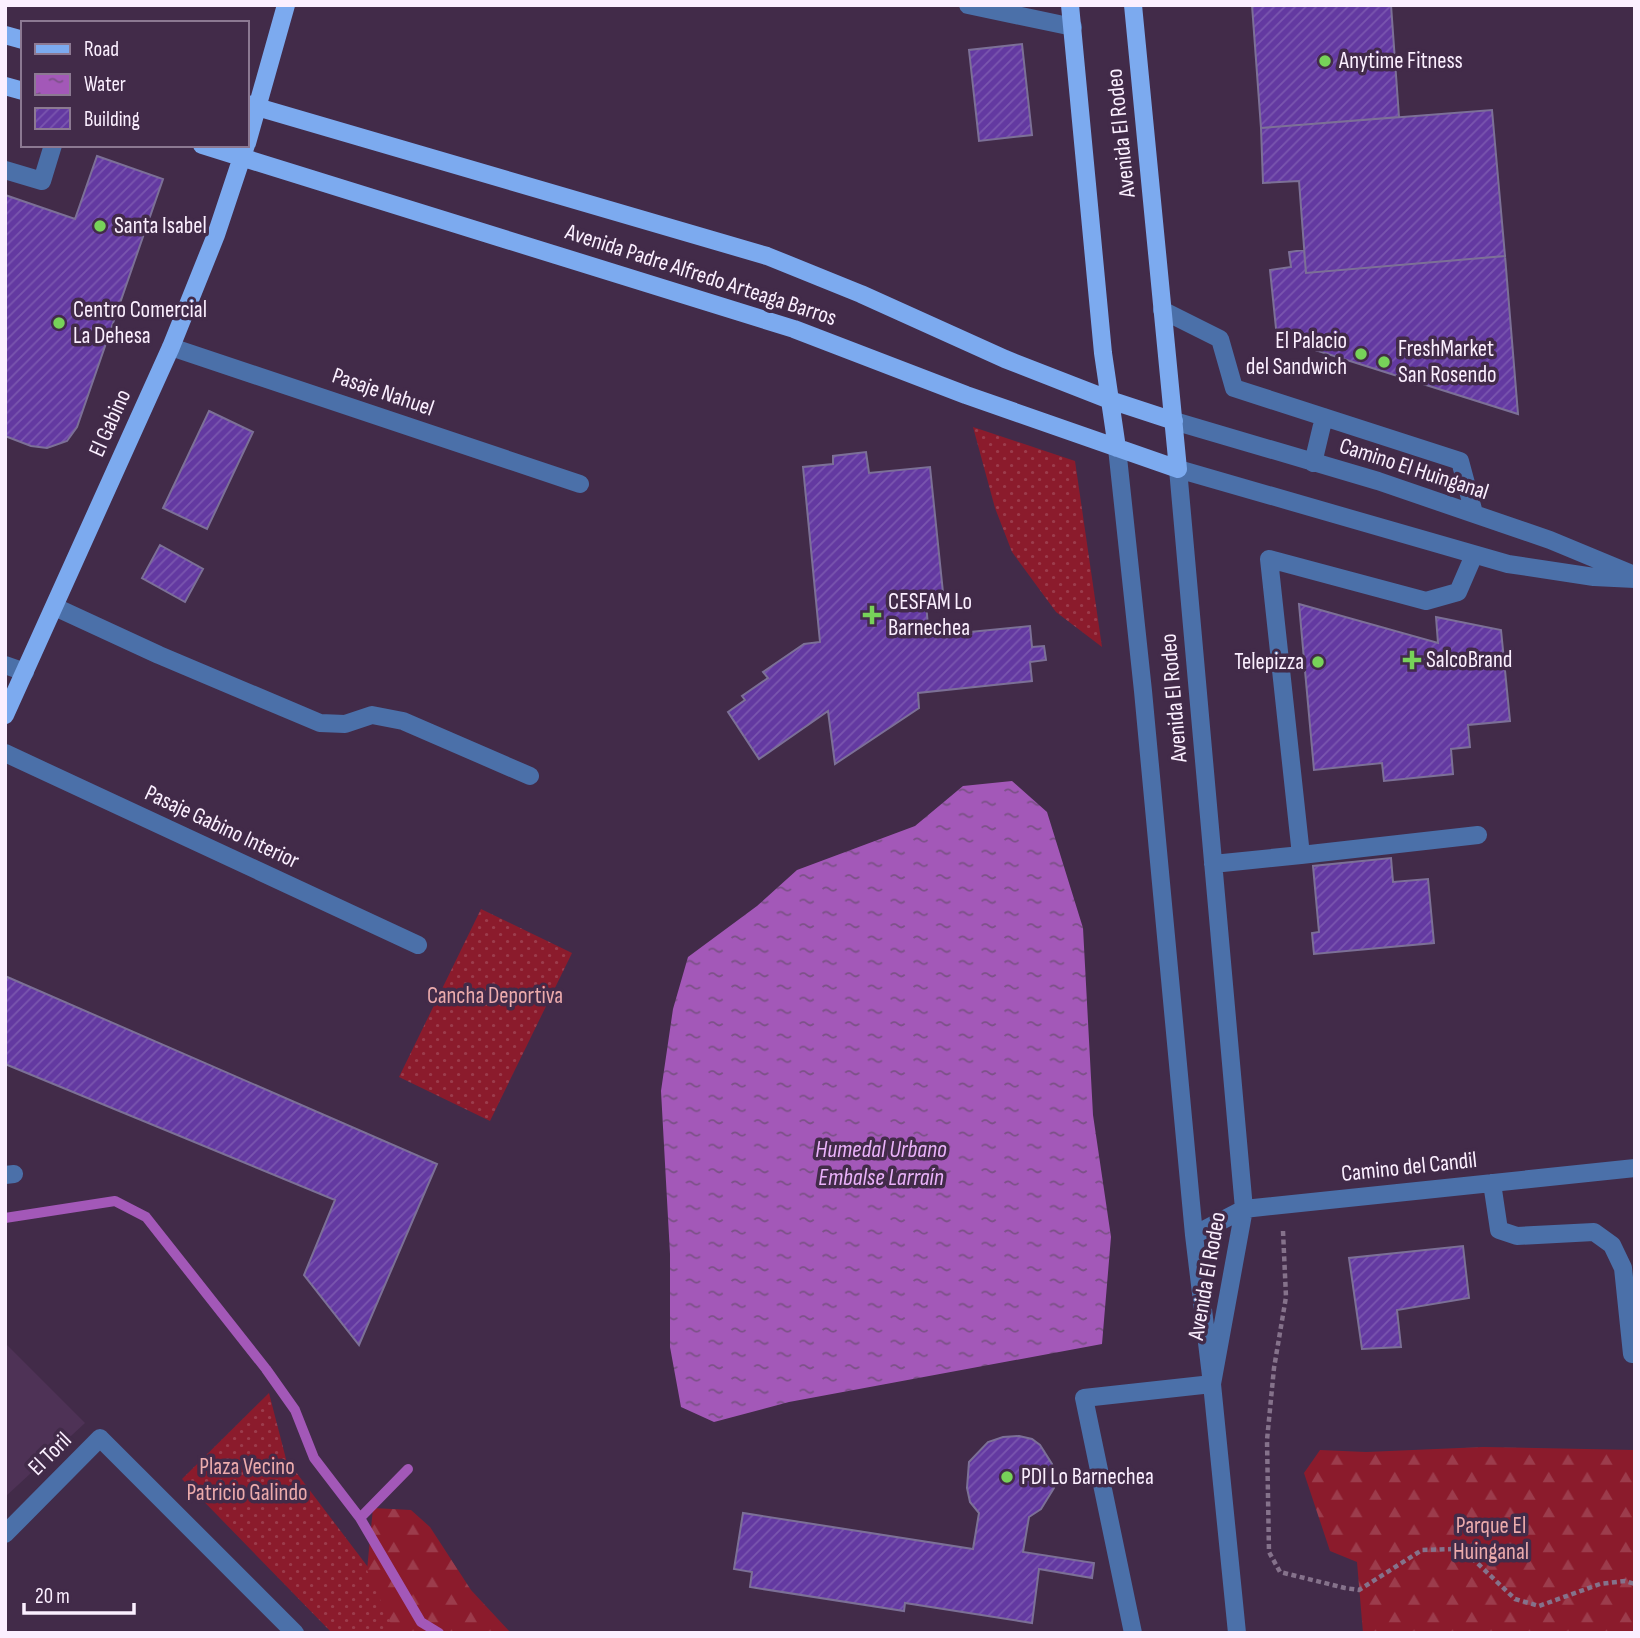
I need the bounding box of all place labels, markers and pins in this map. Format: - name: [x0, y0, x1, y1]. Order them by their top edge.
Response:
- place label: Anytime Fitness: [1338, 47, 1463, 75]
- marker: Anytime Fitness: [1317, 53, 1333, 69]
- place label: Santa Isabel: [114, 212, 207, 240]
- marker: Santa Isabel: [92, 218, 108, 234]
- place label: Centro Comercial La Dehesa: [73, 296, 207, 350]
- marker: Centro Comercial La Dehesa: [51, 315, 67, 331]
- place label: El Palacio del Sandwich: [1246, 327, 1347, 381]
- place label: FreshMarket San Rosendo: [1398, 335, 1497, 389]
- marker: El Palacio del Sandwich: [1353, 346, 1369, 362]
- marker: FreshMarket San Rosendo: [1376, 354, 1392, 370]
- place label: CESFAM Lo Barnechea: [888, 588, 972, 642]
- marker: CESFAM Lo Barnechea: [862, 605, 882, 625]
- place label: SalcoBrand: [1426, 646, 1512, 674]
- place label: Telepizza: [1234, 648, 1304, 676]
- marker: SalcoBrand: [1404, 652, 1420, 668]
- marker: Telepizza: [1310, 654, 1326, 670]
- place label: PDI Lo Barnechea: [1021, 1463, 1154, 1491]
- marker: PDI Lo Barnechea: [999, 1469, 1015, 1485]

